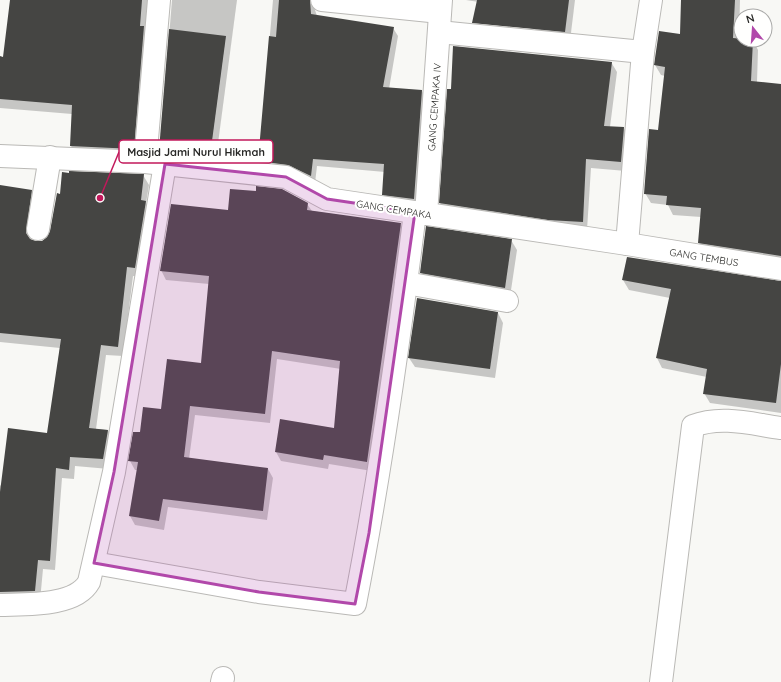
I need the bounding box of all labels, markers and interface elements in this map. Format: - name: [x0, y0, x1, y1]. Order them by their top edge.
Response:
- north arrow: [733, 8, 773, 48]
- text: N: [744, 11, 756, 26]
- street label: GANG CEMPAKA IV: [425, 62, 444, 151]
- callout: Masjid Jami Nurul Hikmah: [119, 140, 273, 163]
- text: Masjid Jami Nurul Hikmah: [127, 145, 265, 159]
- street label: GANG CEMPAKA: [355, 197, 433, 222]
- street label: GANG TEMBUS: [669, 246, 740, 269]

